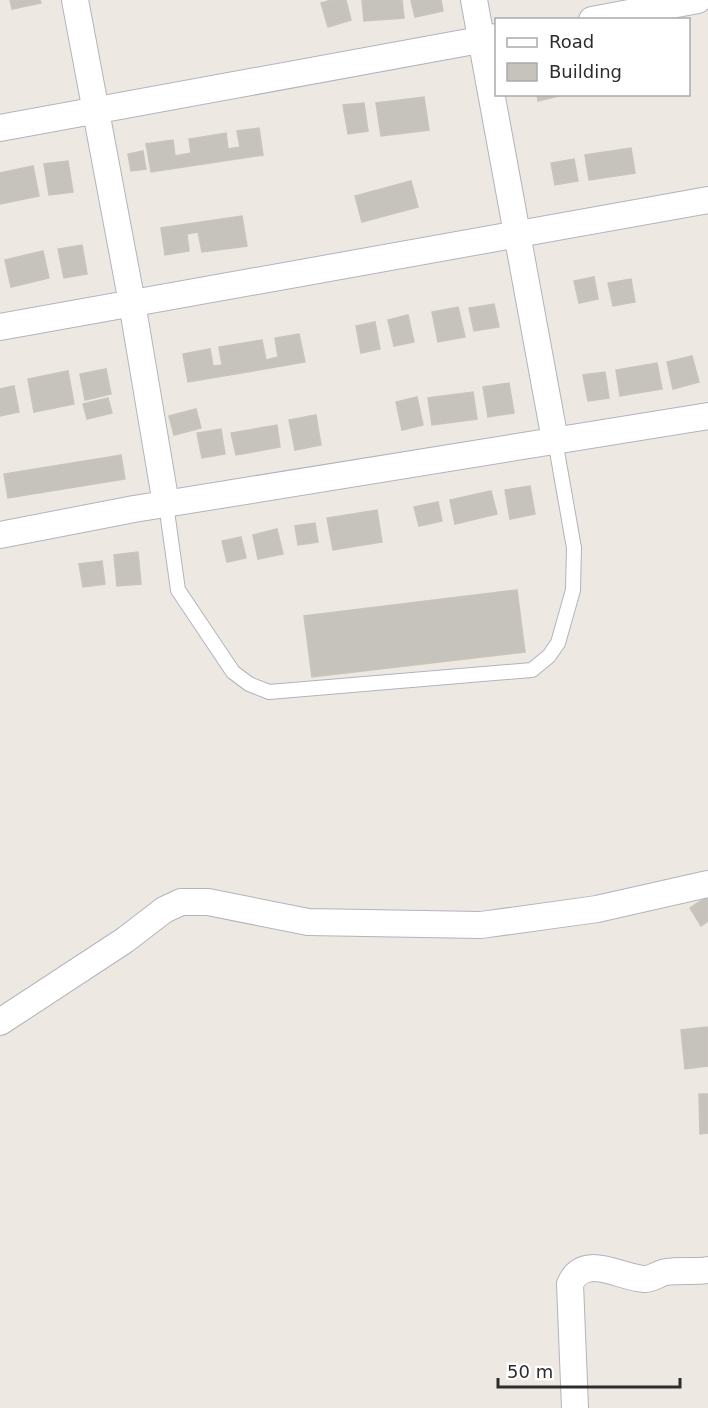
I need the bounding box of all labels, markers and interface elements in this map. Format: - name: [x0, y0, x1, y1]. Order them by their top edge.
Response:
- legend: [495, 18, 690, 96]
- text: Road: [549, 31, 594, 52]
- text: Building: [549, 61, 622, 82]
- scale bar: [498, 1351, 680, 1389]
- text: 50 m: [507, 1361, 553, 1382]

